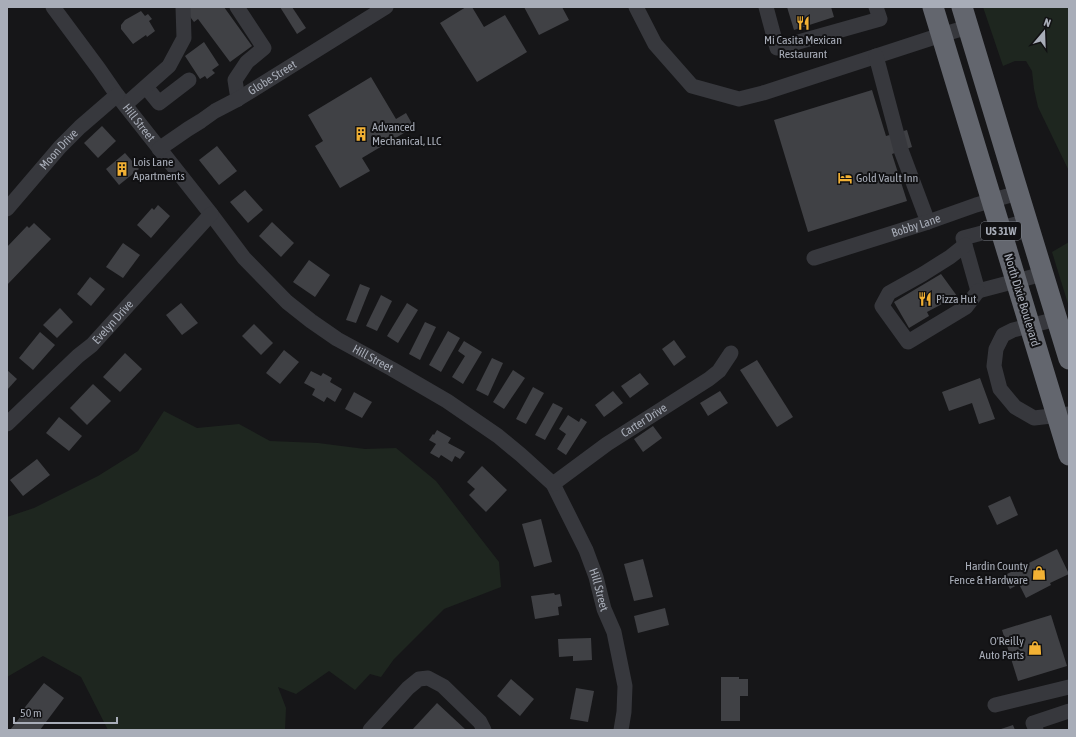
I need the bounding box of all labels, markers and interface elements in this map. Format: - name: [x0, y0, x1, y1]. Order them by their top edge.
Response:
- north arrow: [1024, 12, 1064, 52]
- restaurant icon: Mi Casita Mexican Restaurant: [795, 15, 811, 31]
- text: N: [1042, 16, 1052, 29]
- place label: Mi Casita Mexican Restaurant: [764, 33, 842, 61]
- street label: Globe Street: [246, 57, 299, 98]
- street label: Hill Street: [120, 101, 158, 145]
- place label: Advanced Mechanical, LLC: [372, 120, 442, 148]
- street label: Moon Drive: [37, 126, 81, 173]
- building icon: Advanced Mechanical, LLC: [353, 126, 369, 142]
- place label: Lois Lane Apartments: [133, 155, 185, 183]
- building icon: Lois Lane Apartments: [114, 161, 130, 177]
- hotel icon: Gold Vault Inn: [837, 170, 853, 186]
- place label: Gold Vault Inn: [856, 171, 918, 185]
- street label: Bobby Lane: [890, 211, 942, 240]
- road number: US 31W: [981, 222, 1021, 240]
- street label: North Dixie Boulevard: [1001, 252, 1043, 348]
- restaurant icon: Pizza Hut: [917, 291, 933, 307]
- place label: Pizza Hut: [936, 292, 977, 306]
- street label: Evelyn Drive: [89, 297, 136, 347]
- street label: Hill Street: [350, 342, 396, 375]
- street label: Carter Drive: [618, 401, 670, 440]
- place label: Hardin County Fence & Hardware: [949, 559, 1028, 587]
- shop icon: Hardin County Fence & Hardware: [1031, 565, 1047, 581]
- street label: Hill Street: [586, 566, 611, 614]
- place label: O'Reilly Auto Parts: [979, 634, 1024, 662]
- shop icon: O'Reilly Auto Parts: [1027, 640, 1043, 656]
- scale bar: [14, 699, 117, 725]
- text: 50 m: [20, 706, 42, 720]

